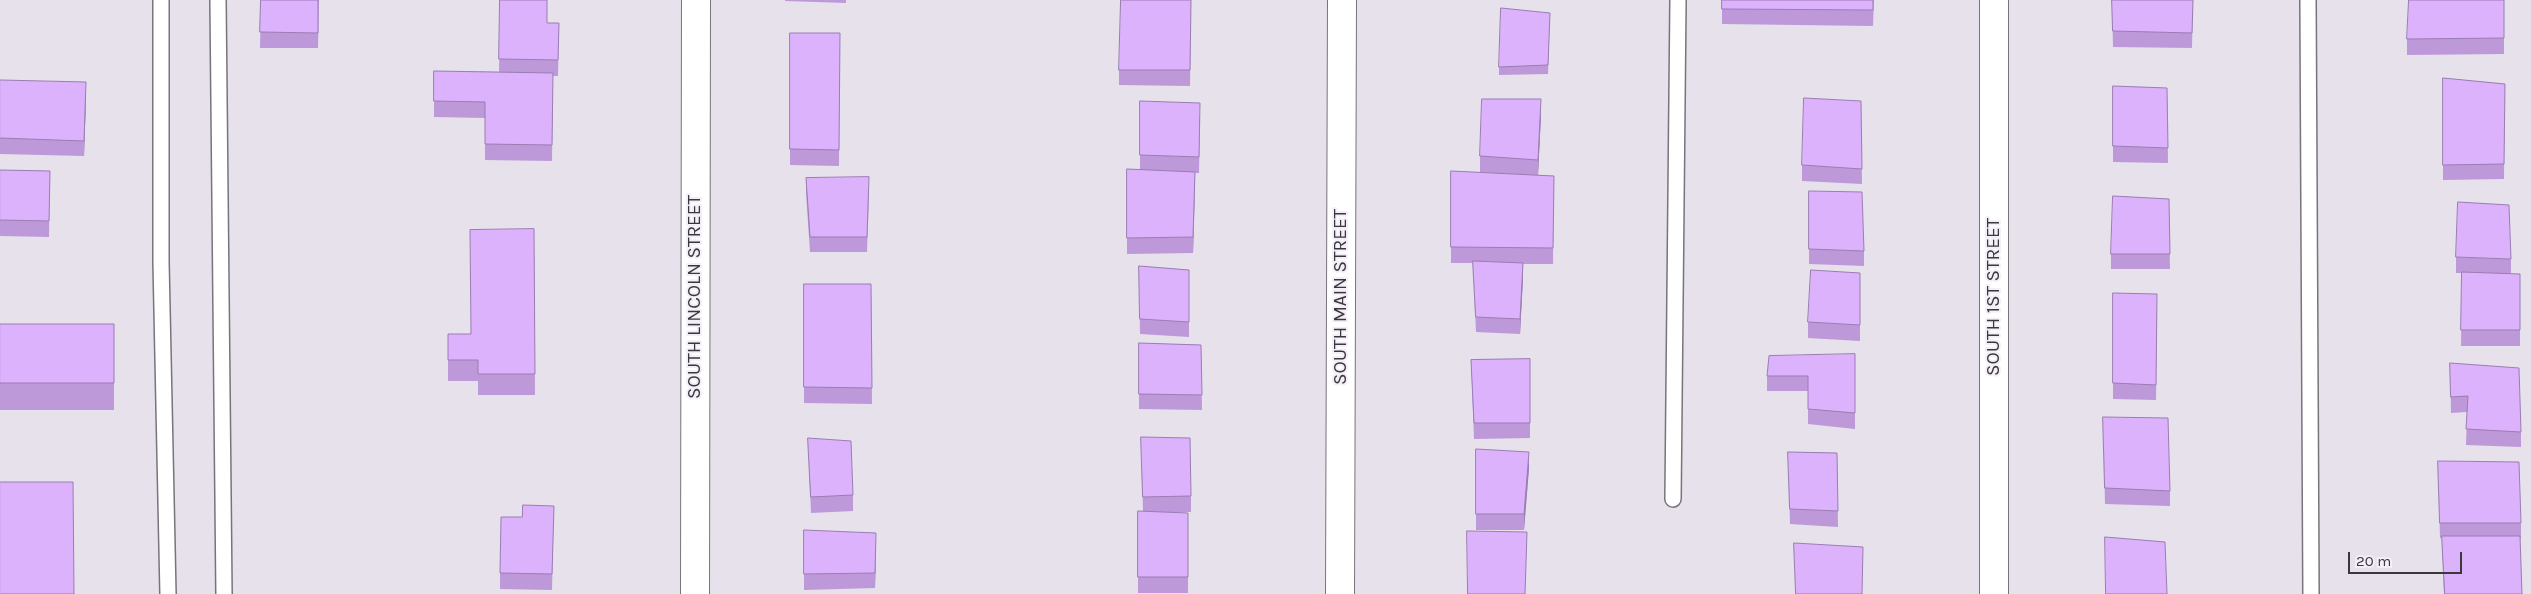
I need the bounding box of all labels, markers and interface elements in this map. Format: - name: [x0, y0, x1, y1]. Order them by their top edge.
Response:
- street label: SOUTH LINCOLN STREET: [684, 195, 706, 399]
- street label: SOUTH MAIN STREET: [1330, 209, 1352, 385]
- street label: SOUTH 1ST STREET: [1983, 218, 2005, 376]
- scale bar: [2351, 542, 2465, 574]
- text: 20 m: [2356, 552, 2391, 570]

